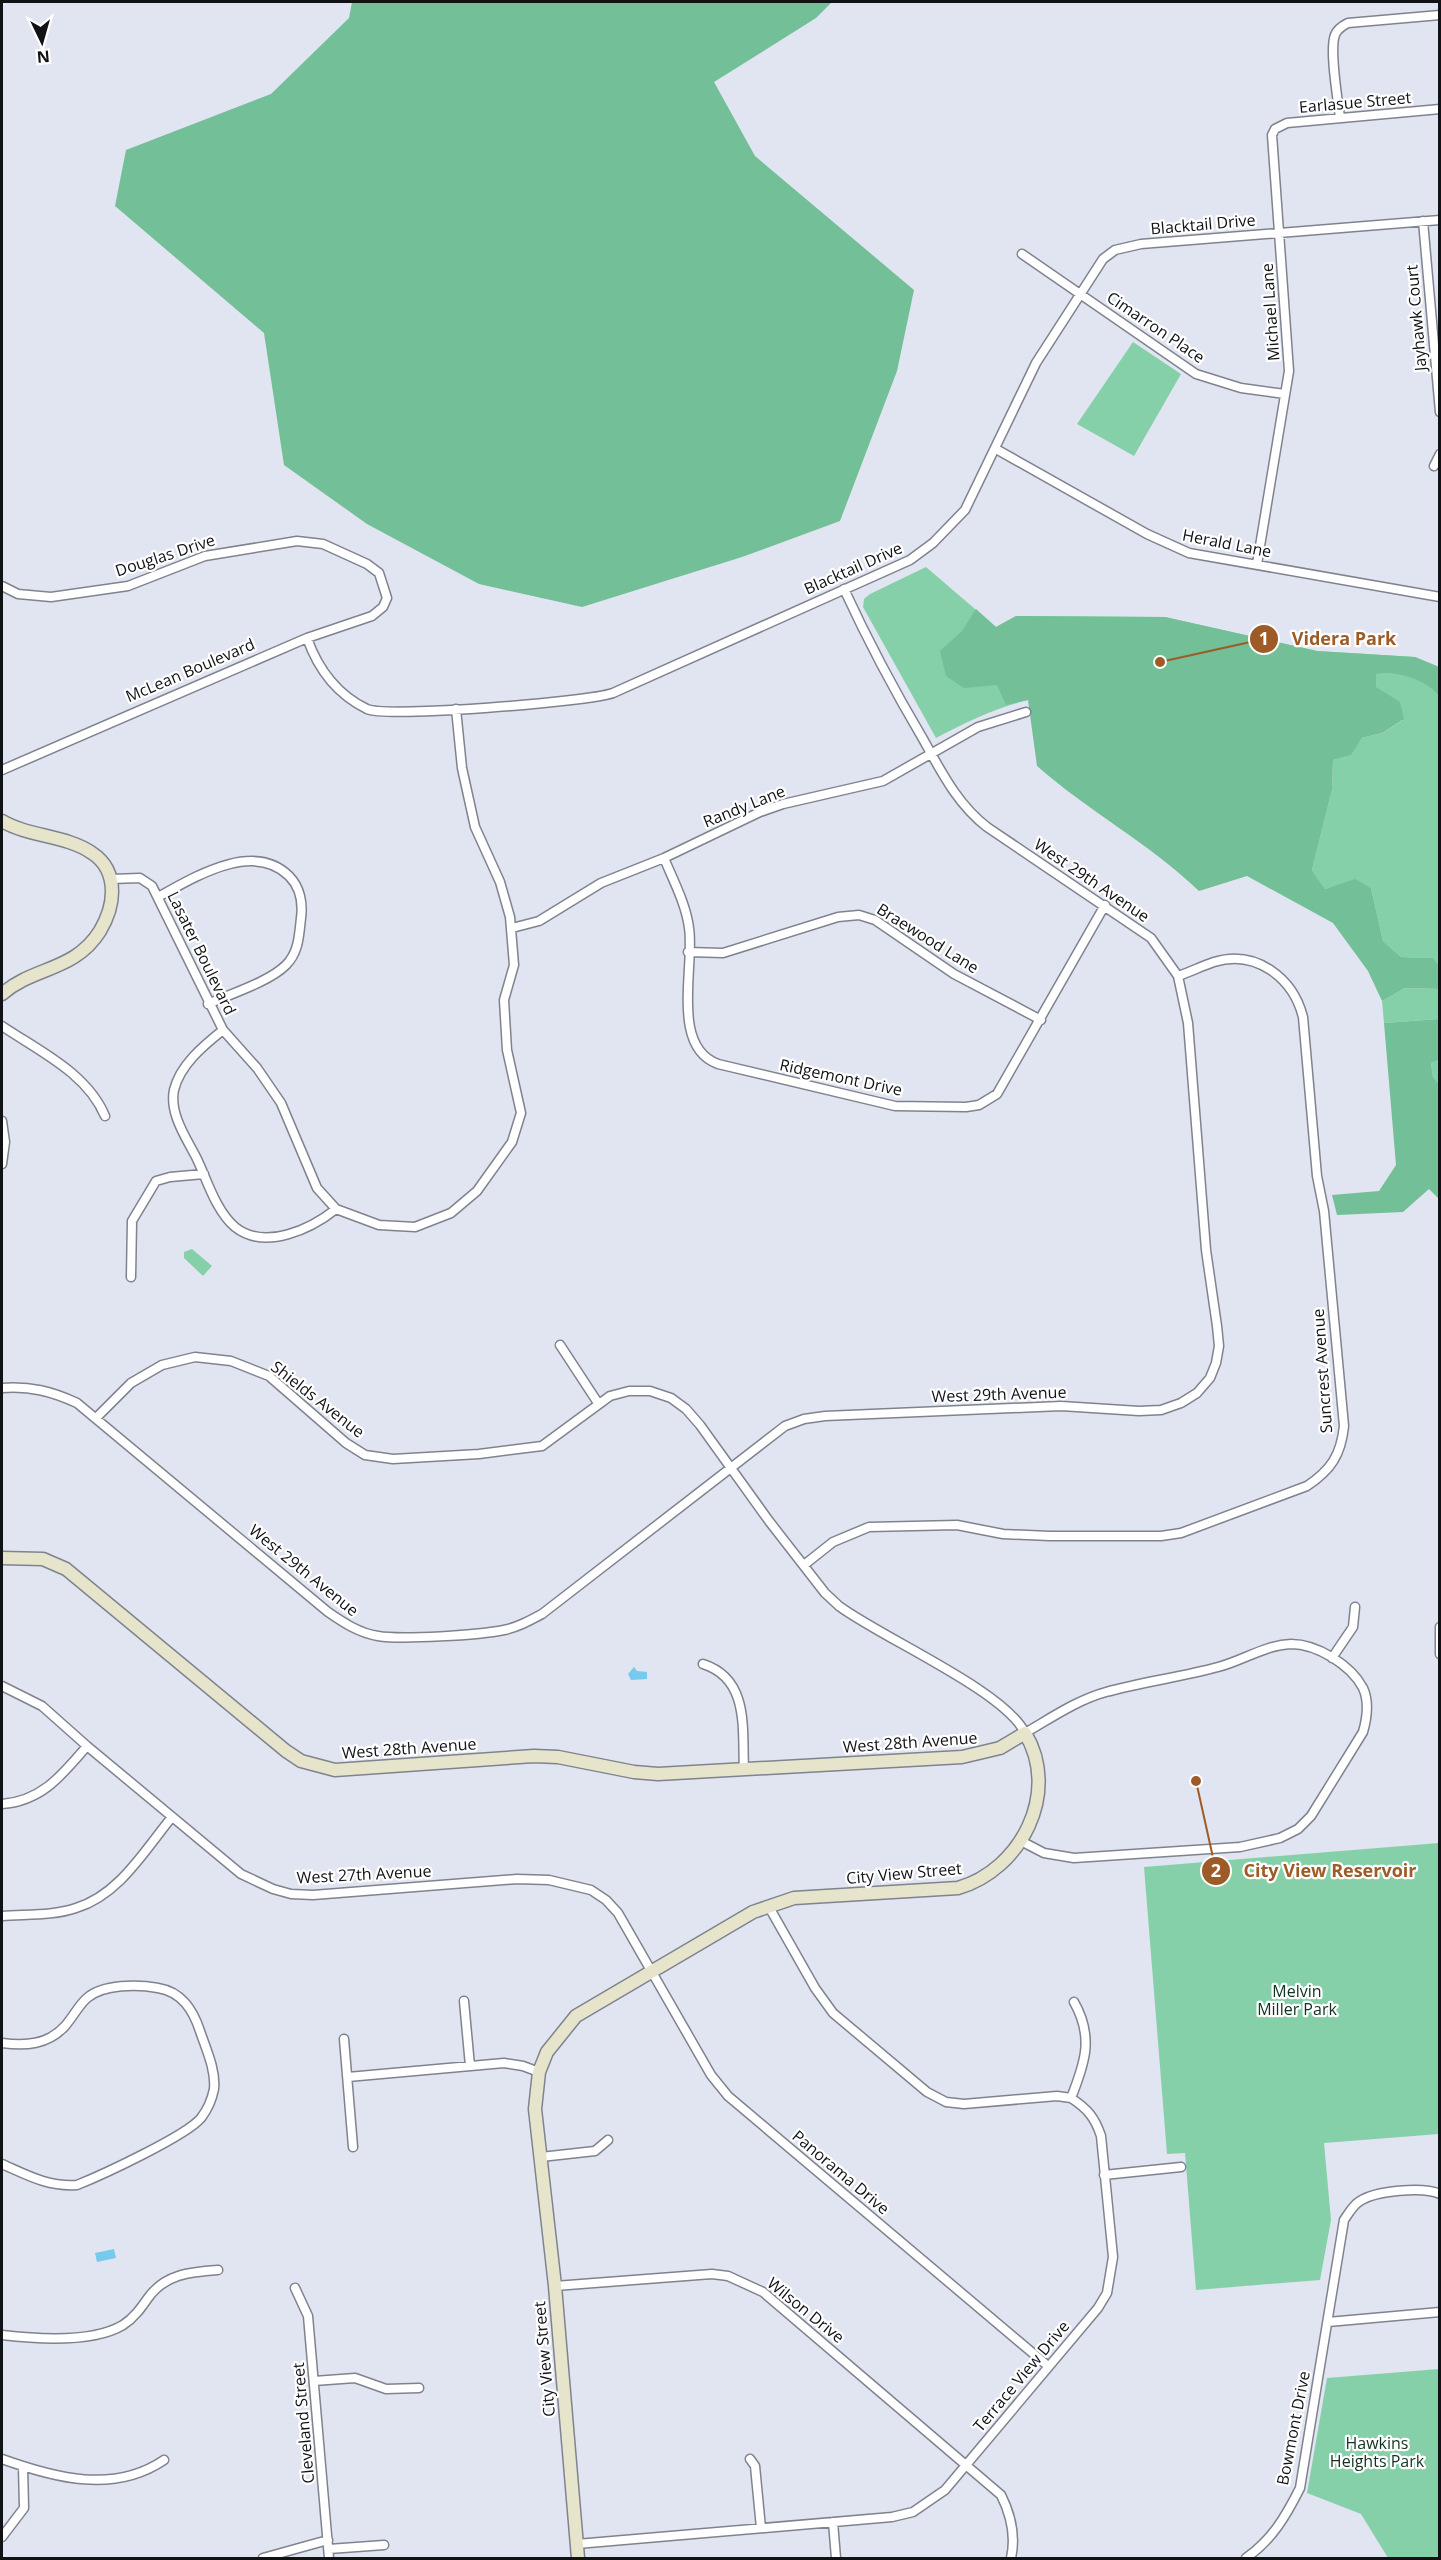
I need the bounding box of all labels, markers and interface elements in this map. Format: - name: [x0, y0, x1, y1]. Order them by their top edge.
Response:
- north arrow: [12, 12, 72, 72]
- text: N: [36, 45, 51, 68]
- street label: Earlasue Street: [1298, 86, 1412, 118]
- street label: Blacktail Drive: [1150, 208, 1256, 240]
- street label: Michael Lane: [1256, 262, 1284, 362]
- street label: Jayhawk Court: [1400, 264, 1432, 374]
- street label: Cimarron Place: [1103, 286, 1209, 368]
- street label: Herald Lane: [1181, 524, 1273, 562]
- street label: Douglas Drive: [112, 529, 218, 581]
- street label: Blacktail Drive: [800, 537, 906, 599]
- callout: Videra Park: [1249, 621, 1408, 657]
- text: 1: [1259, 626, 1269, 650]
- text: Videra Park: [1292, 626, 1397, 650]
- street label: McLean Boulevard: [122, 633, 258, 707]
- street label: Randy Lane: [700, 780, 788, 832]
- street label: West 29th Avenue: [1030, 833, 1154, 927]
- street label: Lasater Boulevard: [162, 887, 242, 1019]
- street label: Braewood Lane: [873, 898, 983, 978]
- street label: Ridgemont Drive: [778, 1053, 904, 1101]
- street label: Suncrest Avenue: [1307, 1308, 1337, 1434]
- street label: Shields Avenue: [267, 1356, 369, 1442]
- street label: West 29th Avenue: [931, 1381, 1067, 1407]
- street label: West 29th Avenue: [245, 1519, 363, 1621]
- street label: West 28th Avenue: [842, 1726, 978, 1758]
- street label: West 28th Avenue: [341, 1732, 477, 1764]
- callout: City View Reservoir: [1201, 1853, 1428, 1889]
- street label: City View Street: [845, 1857, 963, 1889]
- text: 2: [1211, 1858, 1221, 1882]
- text: City View Reservoir: [1244, 1858, 1416, 1882]
- street label: West 27th Avenue: [296, 1859, 432, 1889]
- park label: Melvin Miller Park: [1257, 1980, 1337, 2020]
- street label: Panorama Drive: [788, 2125, 894, 2219]
- street label: Wilson Drive: [763, 2272, 849, 2348]
- street label: City View Street: [528, 2300, 560, 2418]
- street label: Terrace View Drive: [968, 2316, 1074, 2436]
- street label: Cleveland Street: [287, 2361, 319, 2484]
- street label: Bowmont Drive: [1271, 2369, 1315, 2487]
- park label: Hawkins Heights Park: [1330, 2432, 1425, 2472]

